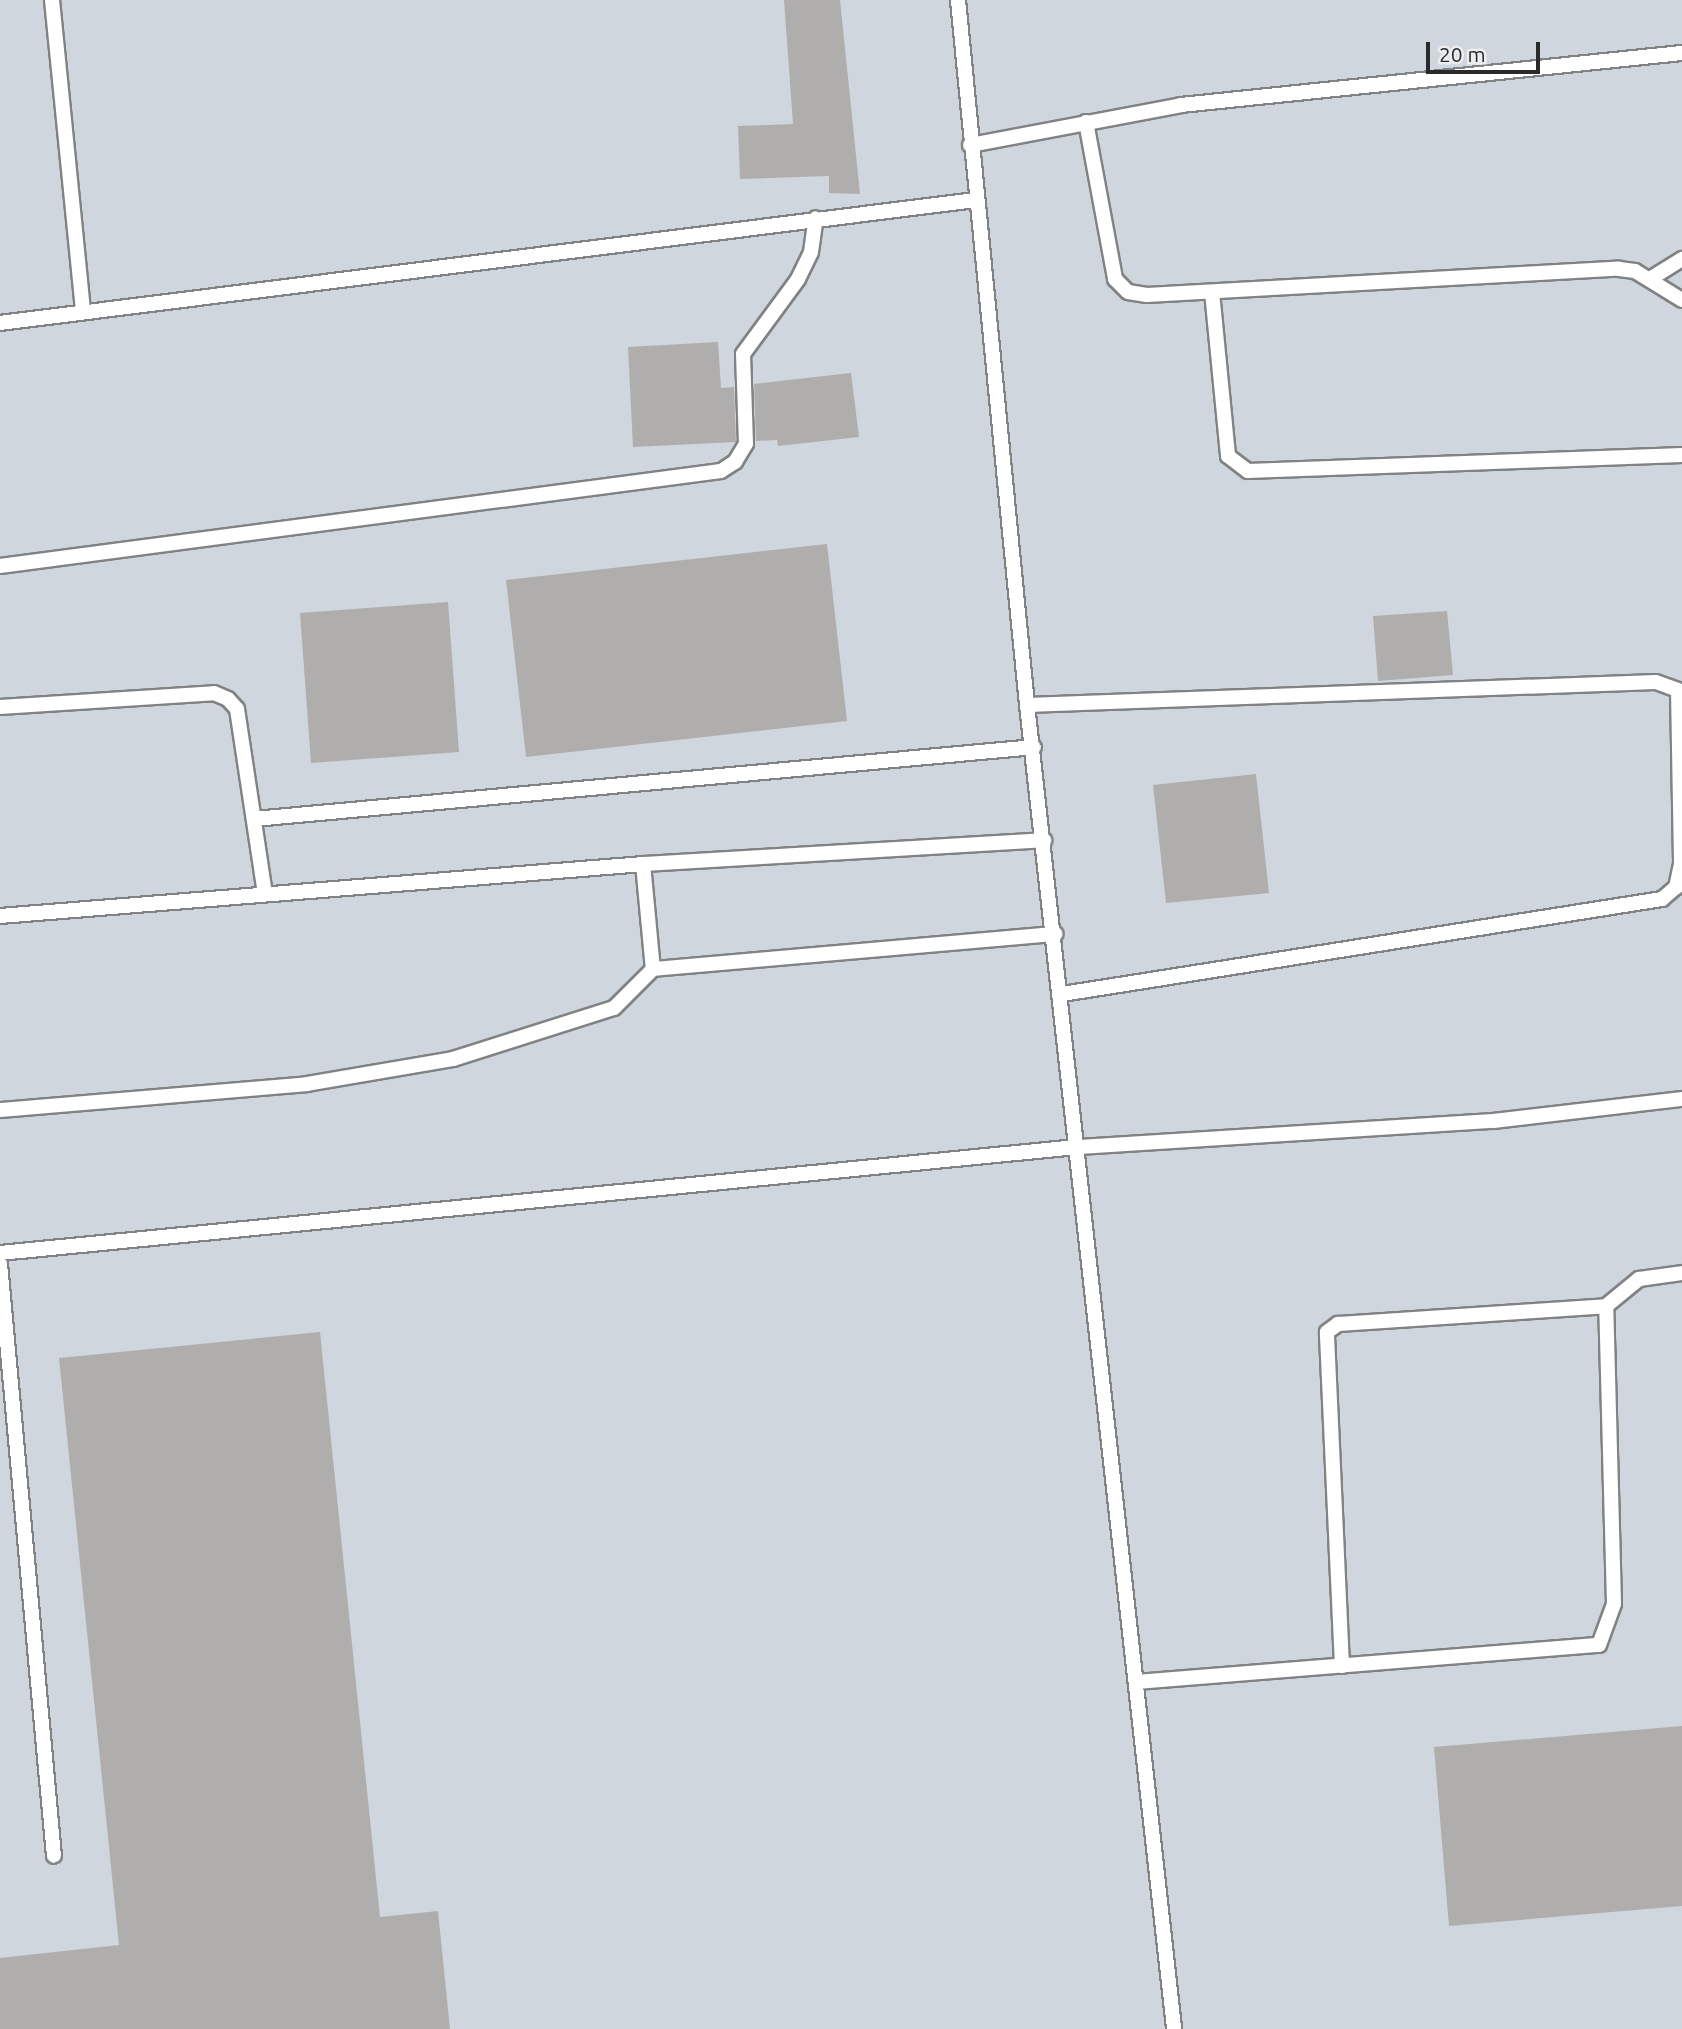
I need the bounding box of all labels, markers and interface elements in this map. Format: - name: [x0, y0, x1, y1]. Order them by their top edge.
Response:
- scale bar: [1430, 28, 1544, 72]
- text: 20 m: [1439, 42, 1486, 66]

